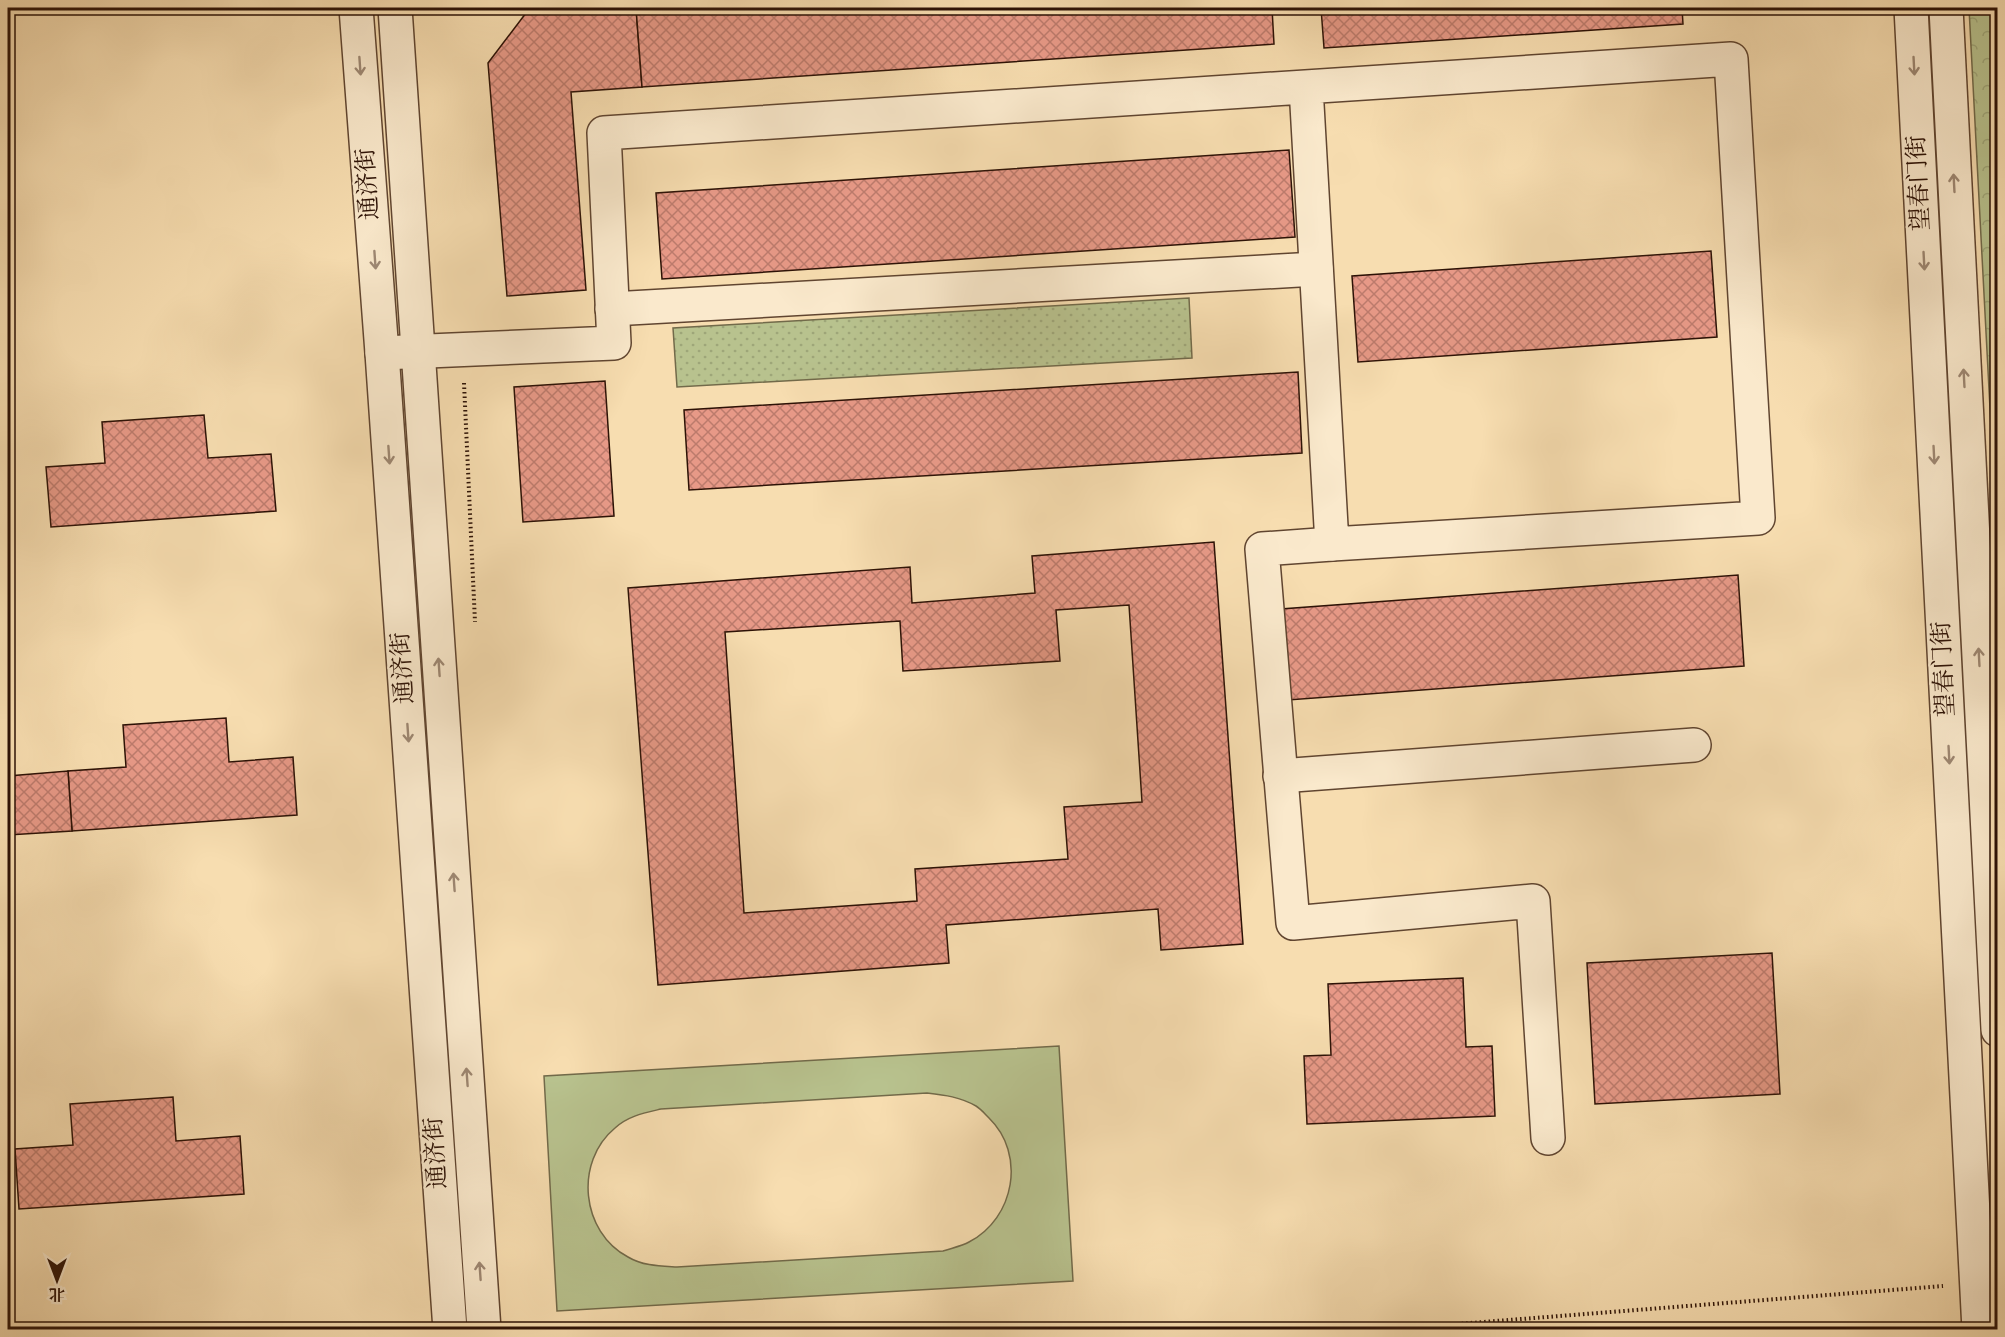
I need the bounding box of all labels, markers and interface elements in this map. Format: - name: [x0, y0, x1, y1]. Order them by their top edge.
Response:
- one-way arrow: [355, 55, 366, 75]
- one-way arrow: [1909, 55, 1920, 75]
- street label: 望春门街: [1901, 134, 1939, 232]
- street label: 通济街: [350, 147, 388, 221]
- one-way arrow: [1949, 174, 1960, 194]
- one-way arrow: [370, 250, 381, 270]
- one-way arrow: [1919, 250, 1930, 270]
- one-way arrow: [1959, 369, 1970, 389]
- one-way arrow: [384, 444, 395, 464]
- one-way arrow: [1929, 445, 1940, 465]
- street label: 望春门街: [1926, 620, 1964, 718]
- street label: 通济街: [385, 631, 423, 705]
- one-way arrow: [1973, 647, 1984, 667]
- one-way arrow: [433, 657, 444, 677]
- one-way arrow: [403, 723, 414, 743]
- one-way arrow: [1944, 745, 1955, 765]
- one-way arrow: [448, 873, 459, 893]
- one-way arrow: [461, 1067, 472, 1087]
- street label: 通济街: [418, 1116, 456, 1190]
- north arrow: [27, 1250, 87, 1310]
- one-way arrow: [474, 1262, 485, 1282]
- text: 北: [49, 1281, 65, 1304]

